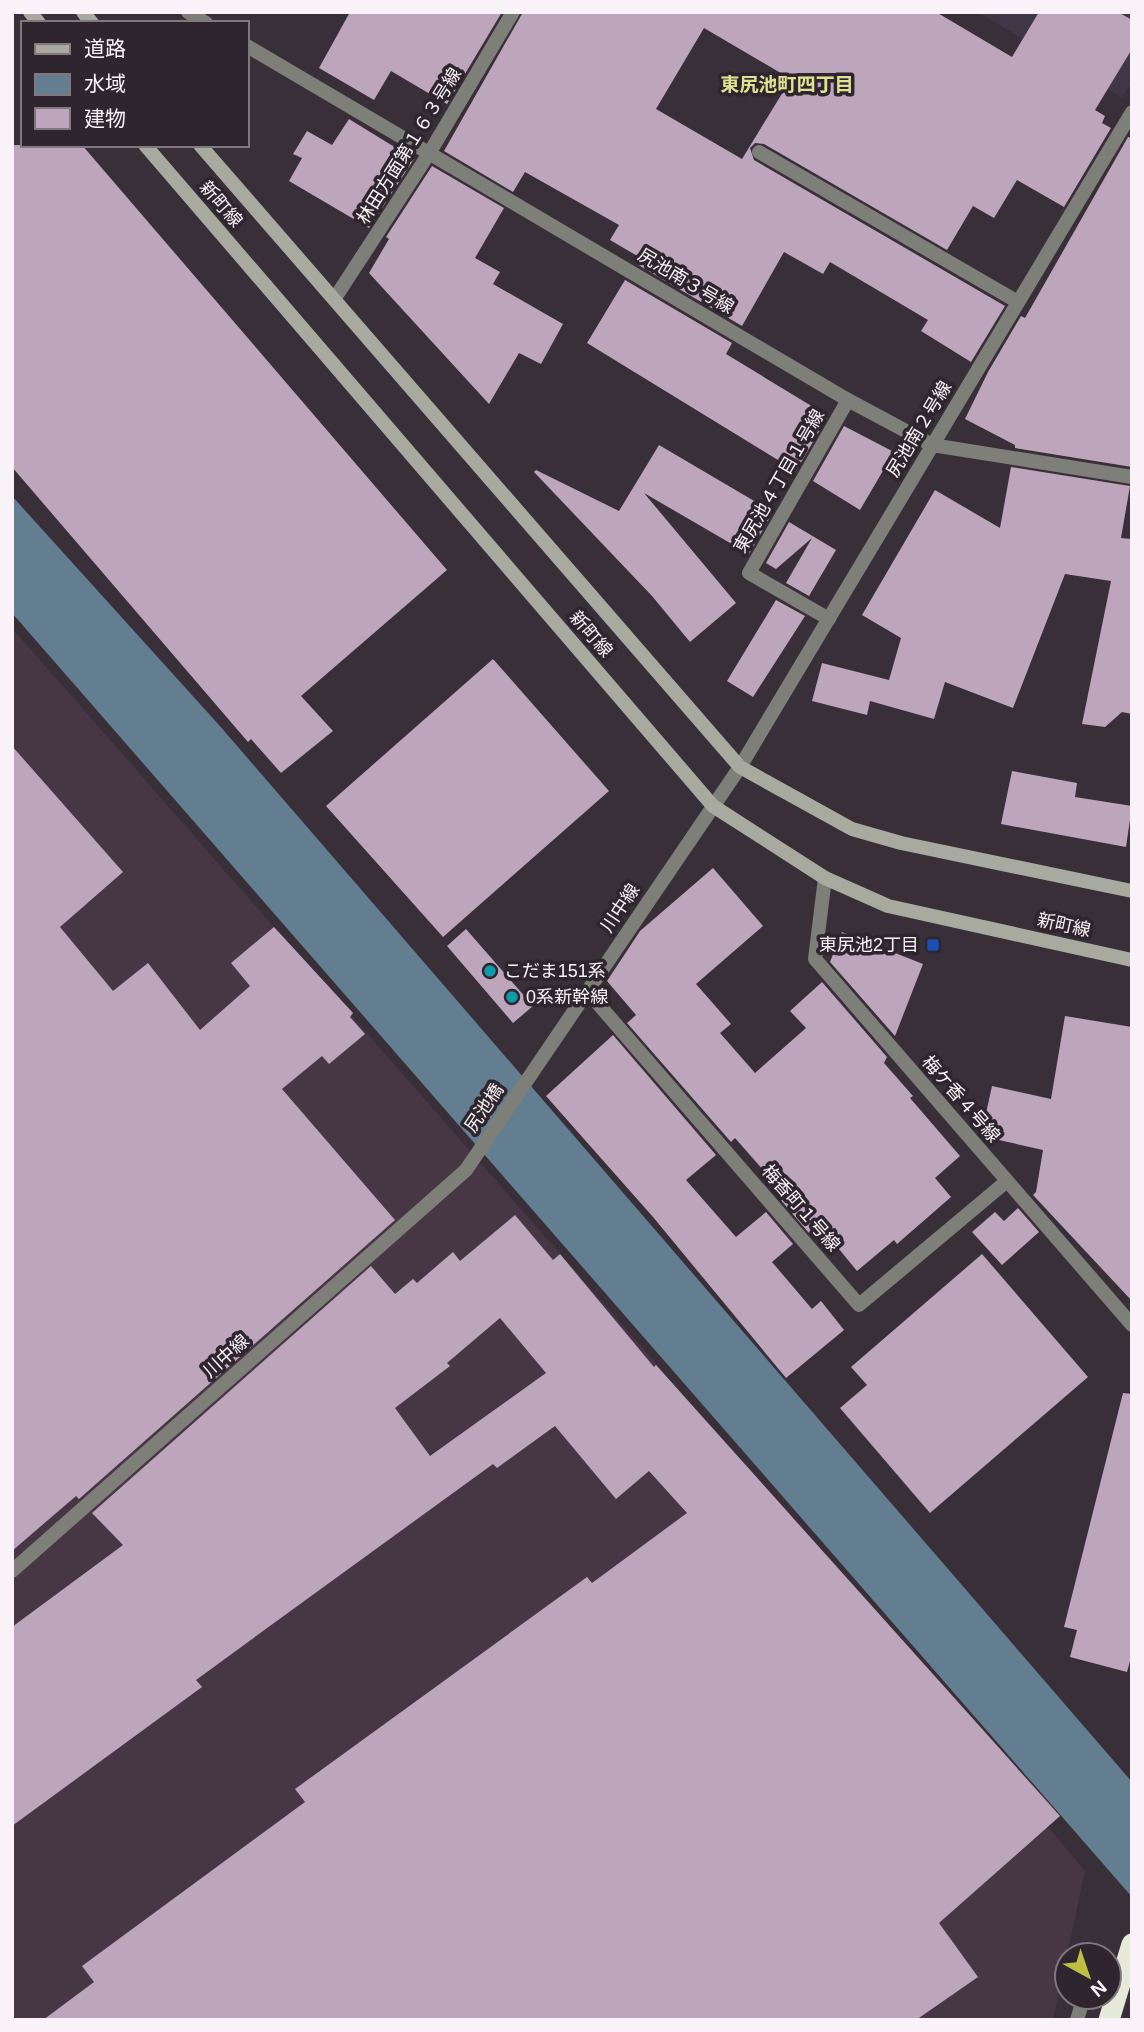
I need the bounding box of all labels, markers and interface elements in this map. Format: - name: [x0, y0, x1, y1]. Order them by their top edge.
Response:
- legend: [21, 21, 248, 147]
- text: 道路: [84, 37, 126, 60]
- street label: 林田方面第１６３号線: [353, 64, 465, 228]
- text: 水域: [84, 72, 126, 95]
- district label: 東尻池町四丁目: [720, 74, 854, 95]
- text: 建物: [84, 107, 126, 130]
- street label: 新町線: [196, 177, 246, 231]
- street label: 尻池南３号線: [635, 245, 737, 317]
- street label: 尻池南２号線: [883, 378, 955, 480]
- street label: 東尻池４丁目１号線: [730, 406, 828, 556]
- street label: 新町線: [566, 607, 616, 661]
- street label: 川中線: [597, 880, 643, 936]
- street label: 新町線: [1036, 910, 1092, 940]
- place label: 東尻池2丁目: [819, 935, 919, 955]
- marker: 東尻池2丁目: [925, 937, 941, 953]
- place label: こだま151系: [504, 961, 606, 981]
- marker: こだま151系: [482, 963, 498, 979]
- place label: 0系新幹線: [526, 987, 608, 1007]
- marker: 0系新幹線: [504, 989, 520, 1005]
- street label: 梅ケ香４号線: [918, 1052, 1004, 1146]
- street label: 尻池橋: [461, 1080, 507, 1136]
- street label: 梅香町１号線: [758, 1161, 844, 1255]
- street label: 川中線: [199, 1331, 253, 1381]
- north arrow: [1053, 1941, 1123, 2011]
- text: N: [1087, 1976, 1111, 2001]

